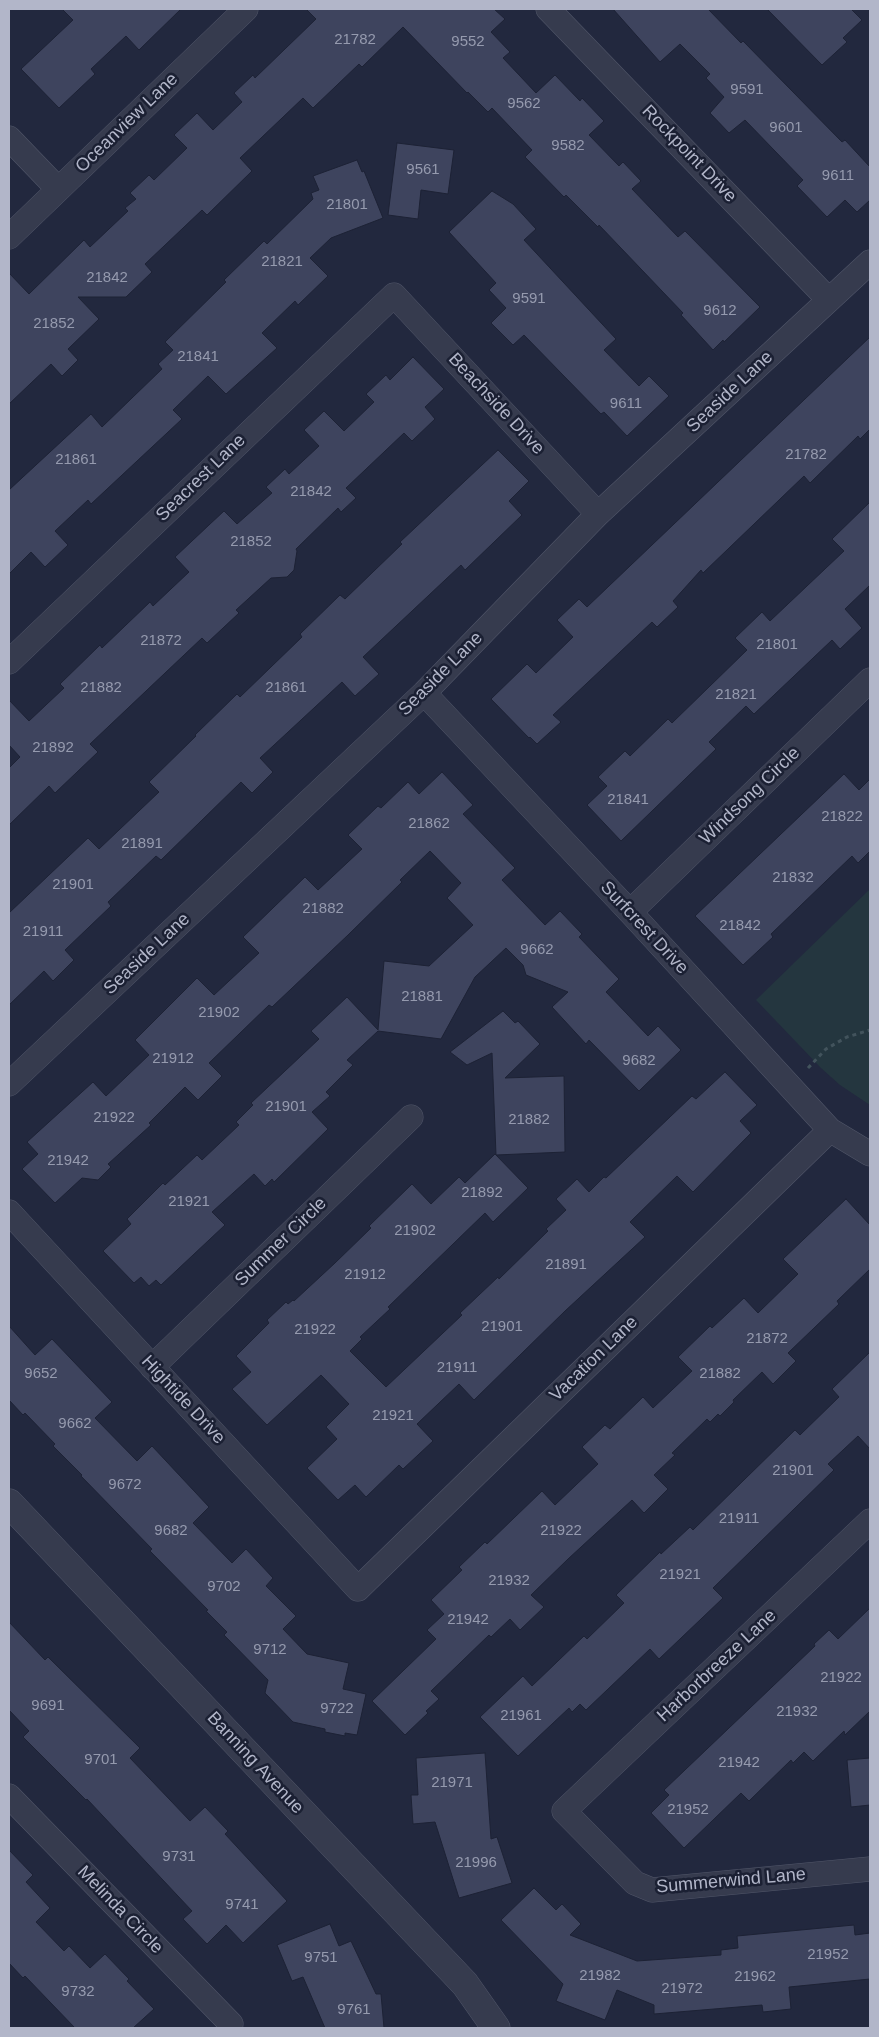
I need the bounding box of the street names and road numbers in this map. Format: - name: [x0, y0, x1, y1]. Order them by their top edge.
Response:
- street label: Oceanview Lane: [71, 69, 183, 177]
- street label: Rockpoint Drive: [637, 101, 741, 207]
- street label: Seaside Lane: [682, 347, 778, 437]
- street label: Beachside Drive: [443, 349, 549, 459]
- street label: Seacrest Lane: [152, 430, 250, 526]
- street label: Seaside Lane: [394, 627, 488, 721]
- street label: Windsong Circle: [695, 743, 805, 849]
- street label: Surfcrest Drive: [596, 877, 692, 979]
- street label: Seaside Lane: [99, 909, 195, 999]
- street label: Summer Circle: [231, 1193, 331, 1291]
- street label: Vacation Lane: [546, 1312, 642, 1406]
- street label: Hightide Drive: [137, 1351, 229, 1449]
- street label: Harborbreeze Lane: [653, 1605, 781, 1727]
- street label: Banning Avenue: [202, 1707, 308, 1819]
- street label: Melinda Circle: [73, 1861, 167, 1959]
- street label: Summerwind Lane: [655, 1864, 807, 1898]

